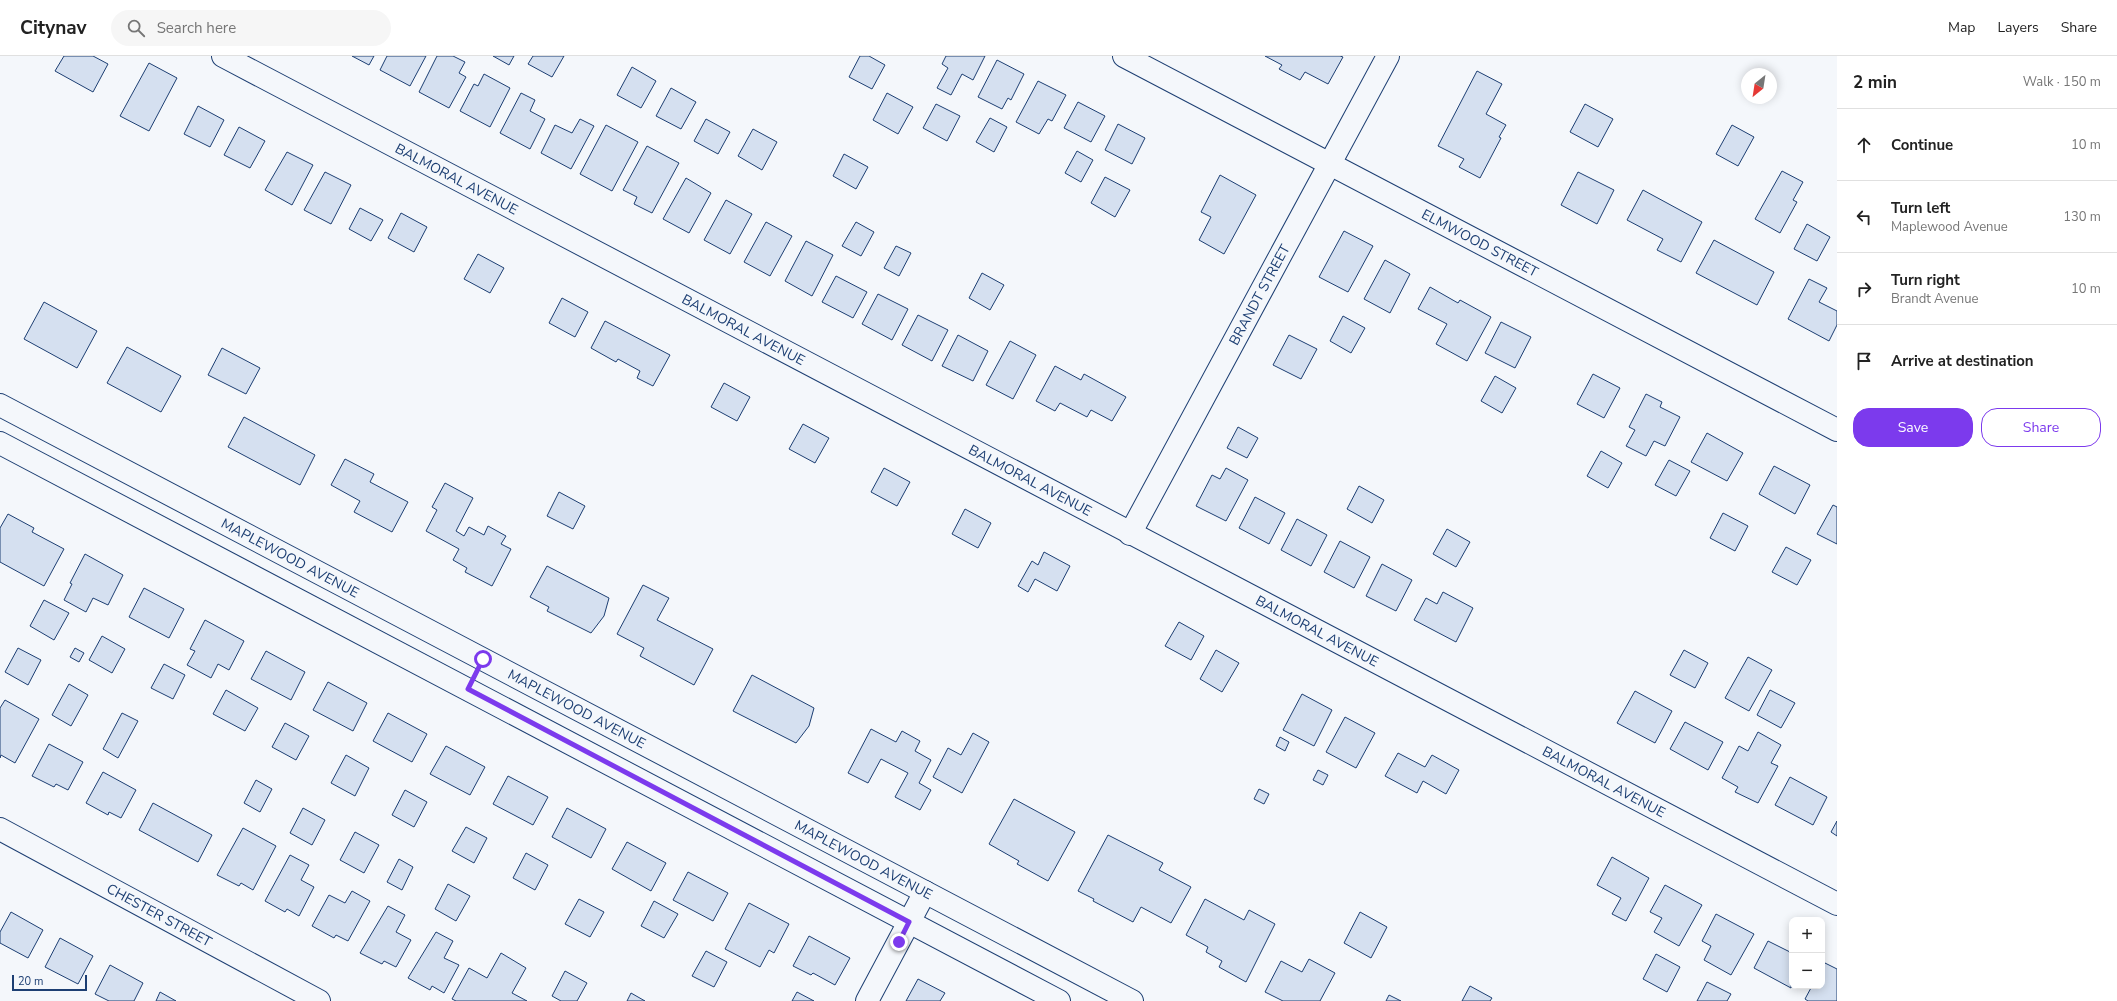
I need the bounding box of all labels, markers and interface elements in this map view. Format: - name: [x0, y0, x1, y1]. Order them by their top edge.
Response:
- search box: [111, 10, 391, 46]
- text: Citynav: [20, 15, 87, 41]
- icon: search: [125, 17, 147, 39]
- text: Search here: [157, 18, 236, 38]
- text: Map: [1948, 18, 1975, 37]
- text: Layers: [1997, 18, 2039, 37]
- text: Share: [2061, 18, 2097, 37]
- north arrow: [1741, 68, 1777, 104]
- text: 2 min: [1853, 71, 1897, 94]
- text: Walk · 150 m: [2023, 73, 2101, 91]
- icon: ahead: [1853, 134, 1875, 156]
- text: Continue: [1891, 135, 1953, 155]
- text: 10 m: [2071, 136, 2101, 154]
- street label: BALMORAL AVENUE: [392, 139, 522, 219]
- text: Turn left: [1891, 198, 1950, 218]
- street label: ELMWOOD STREET: [1418, 204, 1542, 281]
- icon: left: [1853, 206, 1875, 228]
- text: 130 m: [2063, 208, 2101, 226]
- text: Maplewood Avenue: [1891, 218, 2008, 236]
- street label: BRANDT STREET: [1224, 240, 1294, 348]
- text: Turn right: [1891, 270, 1960, 290]
- icon: right: [1853, 278, 1875, 300]
- text: 10 m: [2071, 280, 2101, 298]
- street label: BALMORAL AVENUE: [679, 289, 808, 370]
- text: Brandt Avenue: [1891, 290, 1978, 308]
- icon: arrive: [1853, 350, 1875, 372]
- text: Arrive at destination: [1891, 351, 2034, 371]
- button: Save: [1853, 408, 1973, 447]
- button: Share: [1981, 408, 2101, 447]
- street label: BALMORAL AVENUE: [965, 440, 1095, 520]
- street label: MAPLEWOOD AVENUE: [218, 514, 363, 602]
- street label: BALMORAL AVENUE: [1252, 591, 1382, 671]
- route start: [474, 650, 492, 668]
- street label: MAPLEWOOD AVENUE: [505, 665, 649, 753]
- street label: BALMORAL AVENUE: [1539, 741, 1669, 822]
- street label: MAPLEWOOD AVENUE: [791, 816, 936, 904]
- street label: CHESTER STREET: [103, 879, 216, 951]
- map controls: [1789, 917, 1825, 989]
- button: +: [1789, 917, 1825, 953]
- route end: [890, 933, 908, 951]
- button: −: [1789, 953, 1825, 989]
- scale bar: [12, 973, 87, 992]
- text: 20 m: [18, 974, 43, 989]

